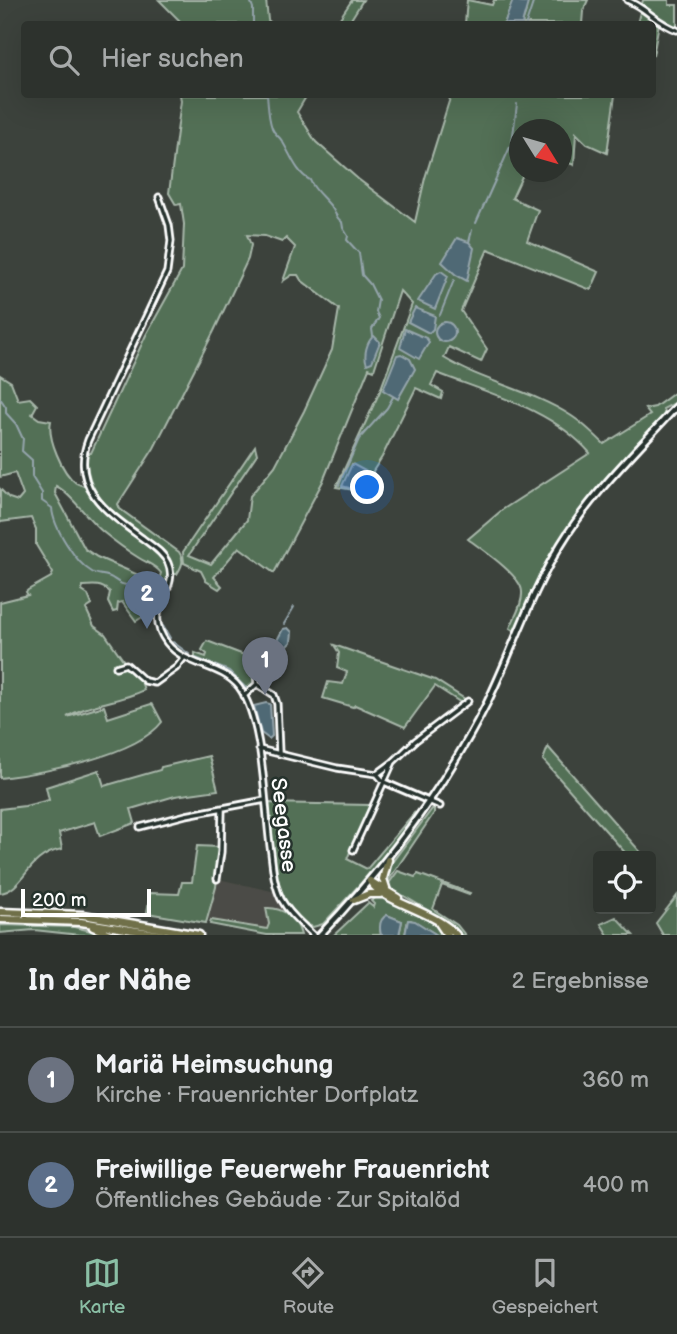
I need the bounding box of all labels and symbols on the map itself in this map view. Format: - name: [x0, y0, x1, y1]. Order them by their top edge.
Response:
- north arrow: [509, 119, 572, 182]
- your location: [350, 470, 384, 504]
- pin: 2: [124, 571, 170, 629]
- pin: 1: [242, 637, 288, 695]
- street label: Seegasse: [265, 776, 302, 874]
- scale bar: [21, 886, 150, 918]

